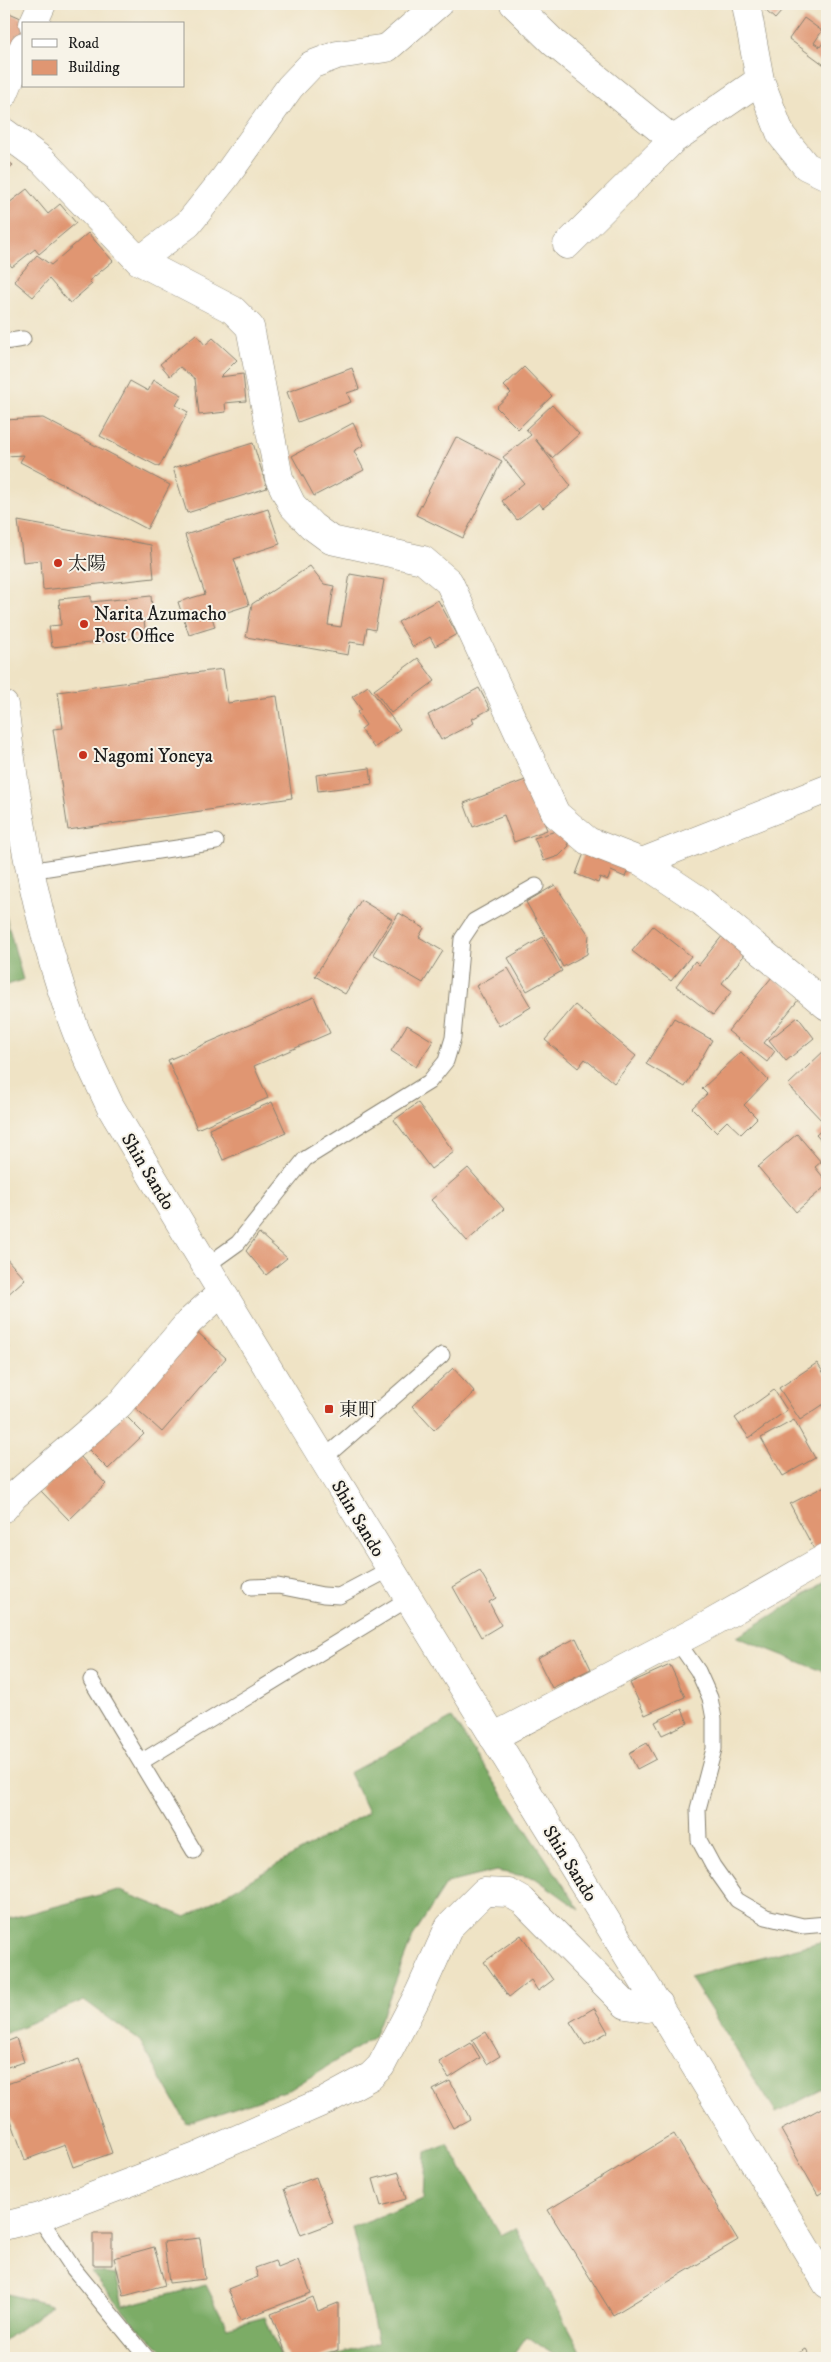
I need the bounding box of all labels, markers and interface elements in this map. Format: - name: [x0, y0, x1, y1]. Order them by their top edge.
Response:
- legend: [22, 22, 185, 88]
- text: Road: [68, 34, 100, 53]
- text: Building: [68, 58, 120, 77]
- place label: 太陽: [68, 553, 106, 576]
- marker: 太陽: [52, 557, 64, 569]
- place label: Narita Azumacho Post Office: [94, 603, 227, 648]
- marker: Narita Azumacho Post Office: [78, 618, 90, 630]
- place label: Nagomi Yoneya: [93, 745, 213, 768]
- marker: Nagomi Yoneya: [77, 749, 89, 761]
- street label: Shin Sando: [116, 1129, 180, 1214]
- place label: 東町: [339, 1399, 377, 1422]
- marker: 東町: [323, 1403, 335, 1415]
- street label: Shin Sando: [326, 1476, 390, 1561]
- street label: Shin Sando: [537, 1821, 602, 1906]

